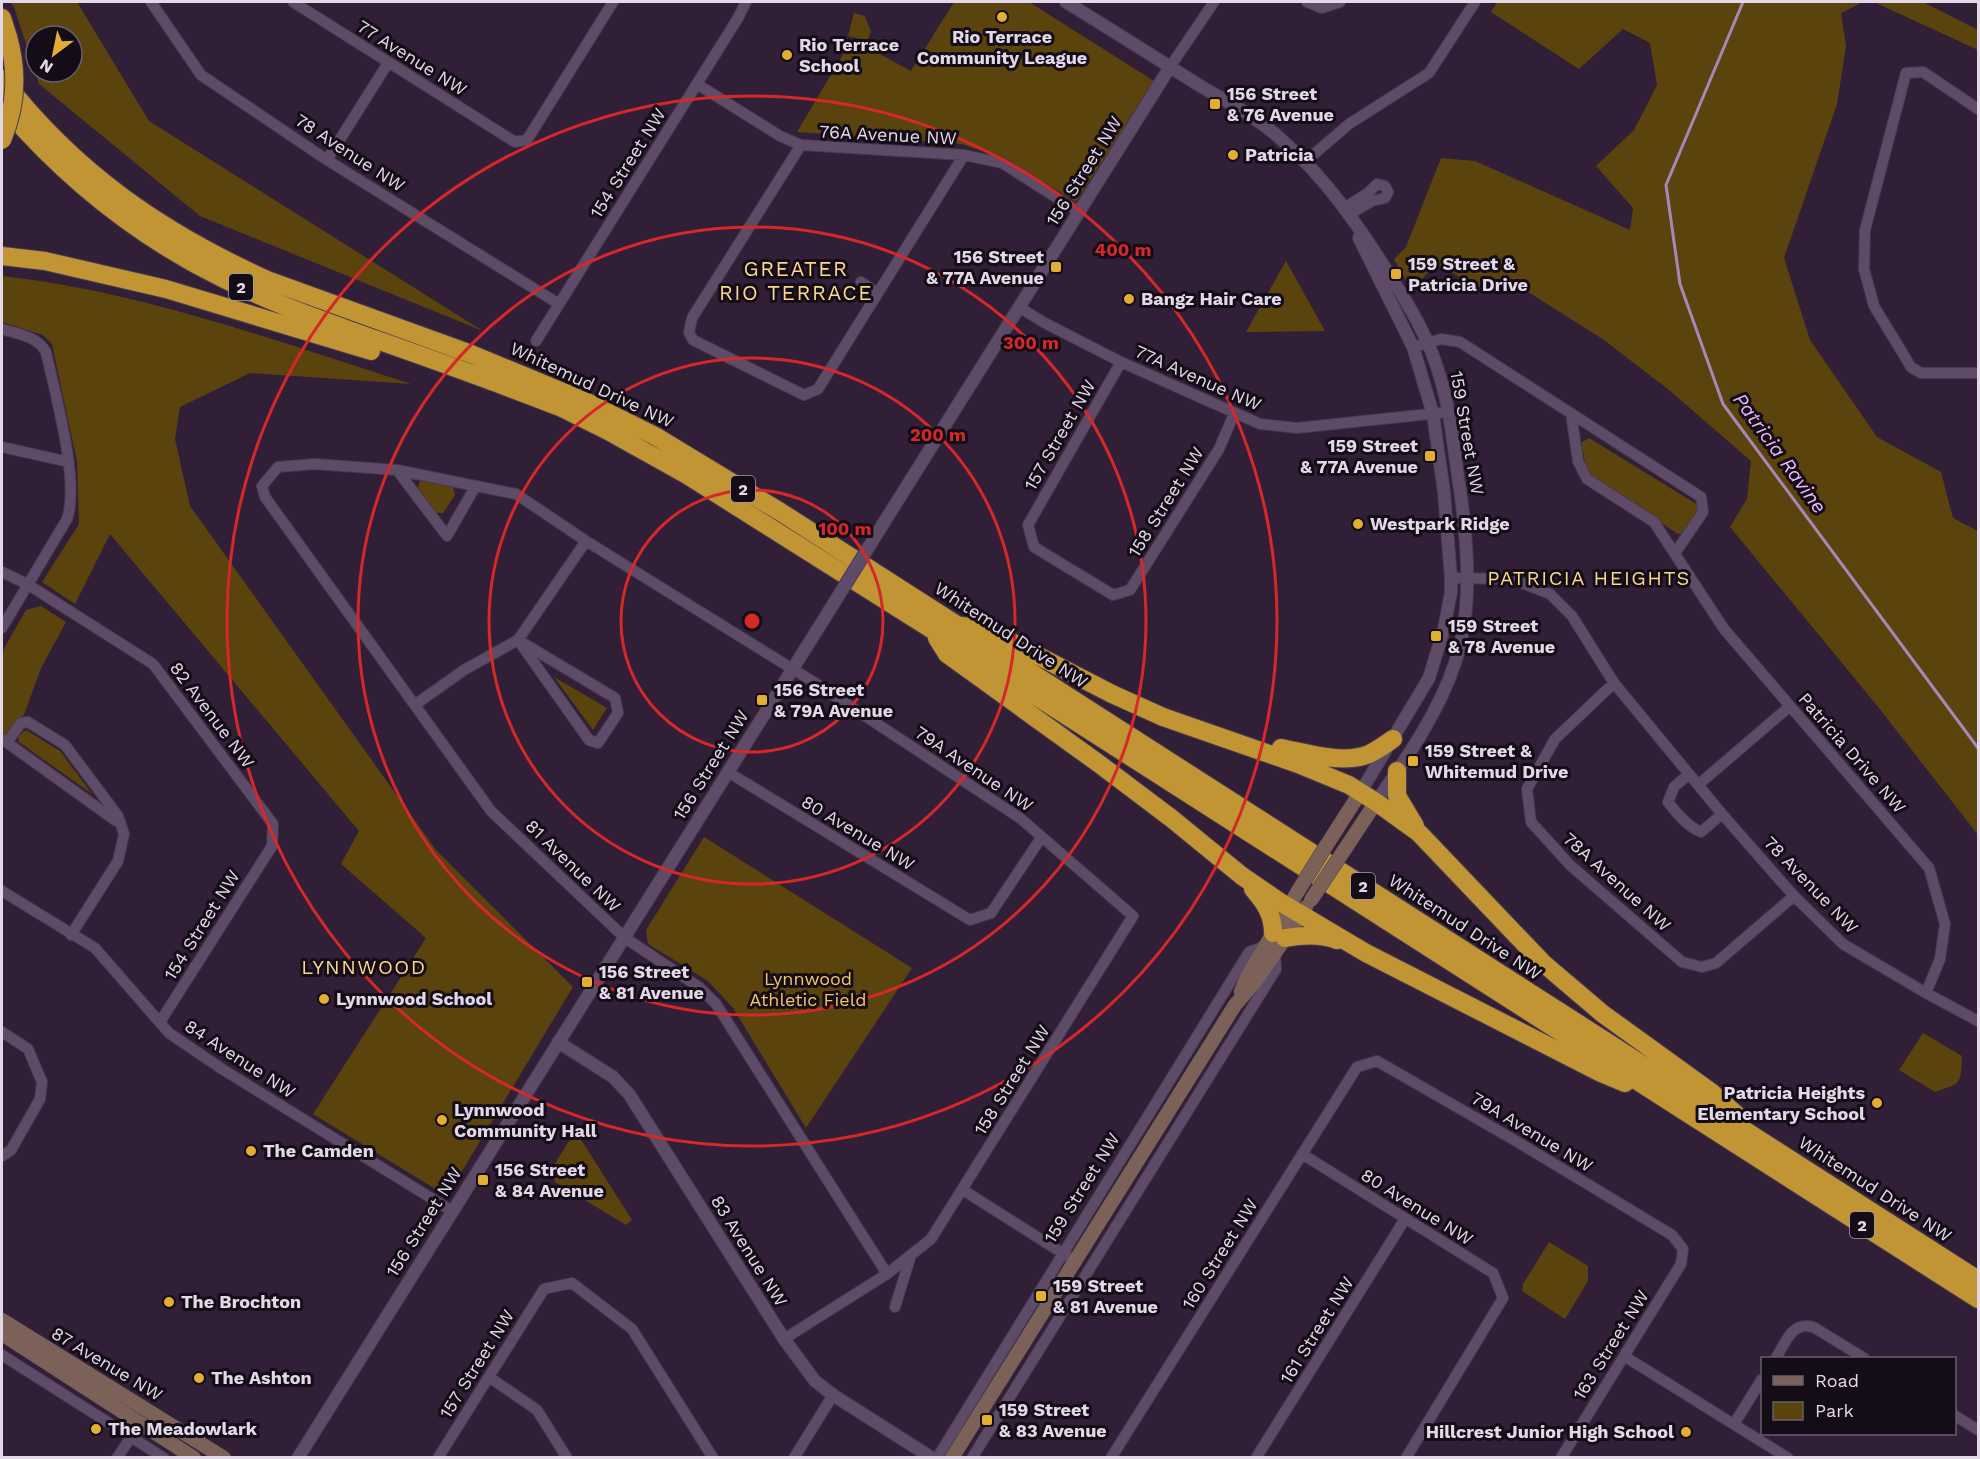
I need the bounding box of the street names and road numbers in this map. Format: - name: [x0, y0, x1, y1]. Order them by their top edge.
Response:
- street label: 77 Avenue NW: [354, 15, 471, 100]
- street label: 154 Street NW: [585, 104, 670, 222]
- street label: 78 Avenue NW: [291, 109, 409, 196]
- street label: 156 Street NW: [1041, 112, 1126, 229]
- street label: 76A Avenue NW: [819, 120, 957, 149]
- road number: 2: [229, 274, 253, 300]
- street label: Whitemud Drive NW: [507, 337, 677, 432]
- street label: 77A Avenue NW: [1132, 340, 1265, 415]
- street label: 159 Street NW: [1446, 369, 1489, 497]
- street label: 157 Street NW: [1019, 376, 1100, 494]
- street label: 158 Street NW: [1123, 443, 1208, 561]
- road number: 2: [731, 476, 755, 502]
- street label: Whitemud Drive NW: [931, 577, 1092, 692]
- street label: 82 Avenue NW: [166, 658, 259, 772]
- street label: Patricia Drive NW: [1794, 688, 1910, 817]
- street label: 156 Street NW: [668, 706, 753, 823]
- street label: 79A Avenue NW: [911, 721, 1037, 816]
- street label: 80 Avenue NW: [798, 791, 919, 875]
- street label: 81 Avenue NW: [522, 815, 625, 916]
- street label: 78A Avenue NW: [1559, 828, 1676, 936]
- street label: 78 Avenue NW: [1760, 832, 1863, 937]
- street label: 154 Street NW: [159, 866, 244, 984]
- street label: Whitemud Drive NW: [1385, 869, 1546, 984]
- road number: 2: [1351, 873, 1375, 899]
- street label: 84 Avenue NW: [181, 1015, 300, 1102]
- street label: 158 Street NW: [969, 1021, 1054, 1139]
- street label: 79A Avenue NW: [1468, 1087, 1597, 1176]
- street label: 159 Street NW: [1039, 1129, 1124, 1247]
- street label: Whitemud Drive NW: [1795, 1131, 1956, 1246]
- street label: 156 Street NW: [381, 1163, 466, 1280]
- street label: 80 Avenue NW: [1357, 1164, 1477, 1249]
- street label: 83 Avenue NW: [707, 1191, 792, 1310]
- street label: 160 Street NW: [1177, 1195, 1262, 1313]
- road number: 2: [1850, 1212, 1874, 1238]
- street label: 161 Street NW: [1275, 1272, 1358, 1387]
- street label: 163 Street NW: [1568, 1286, 1653, 1403]
- street label: 157 Street NW: [435, 1306, 518, 1422]
- street label: 87 Avenue NW: [48, 1322, 167, 1405]

